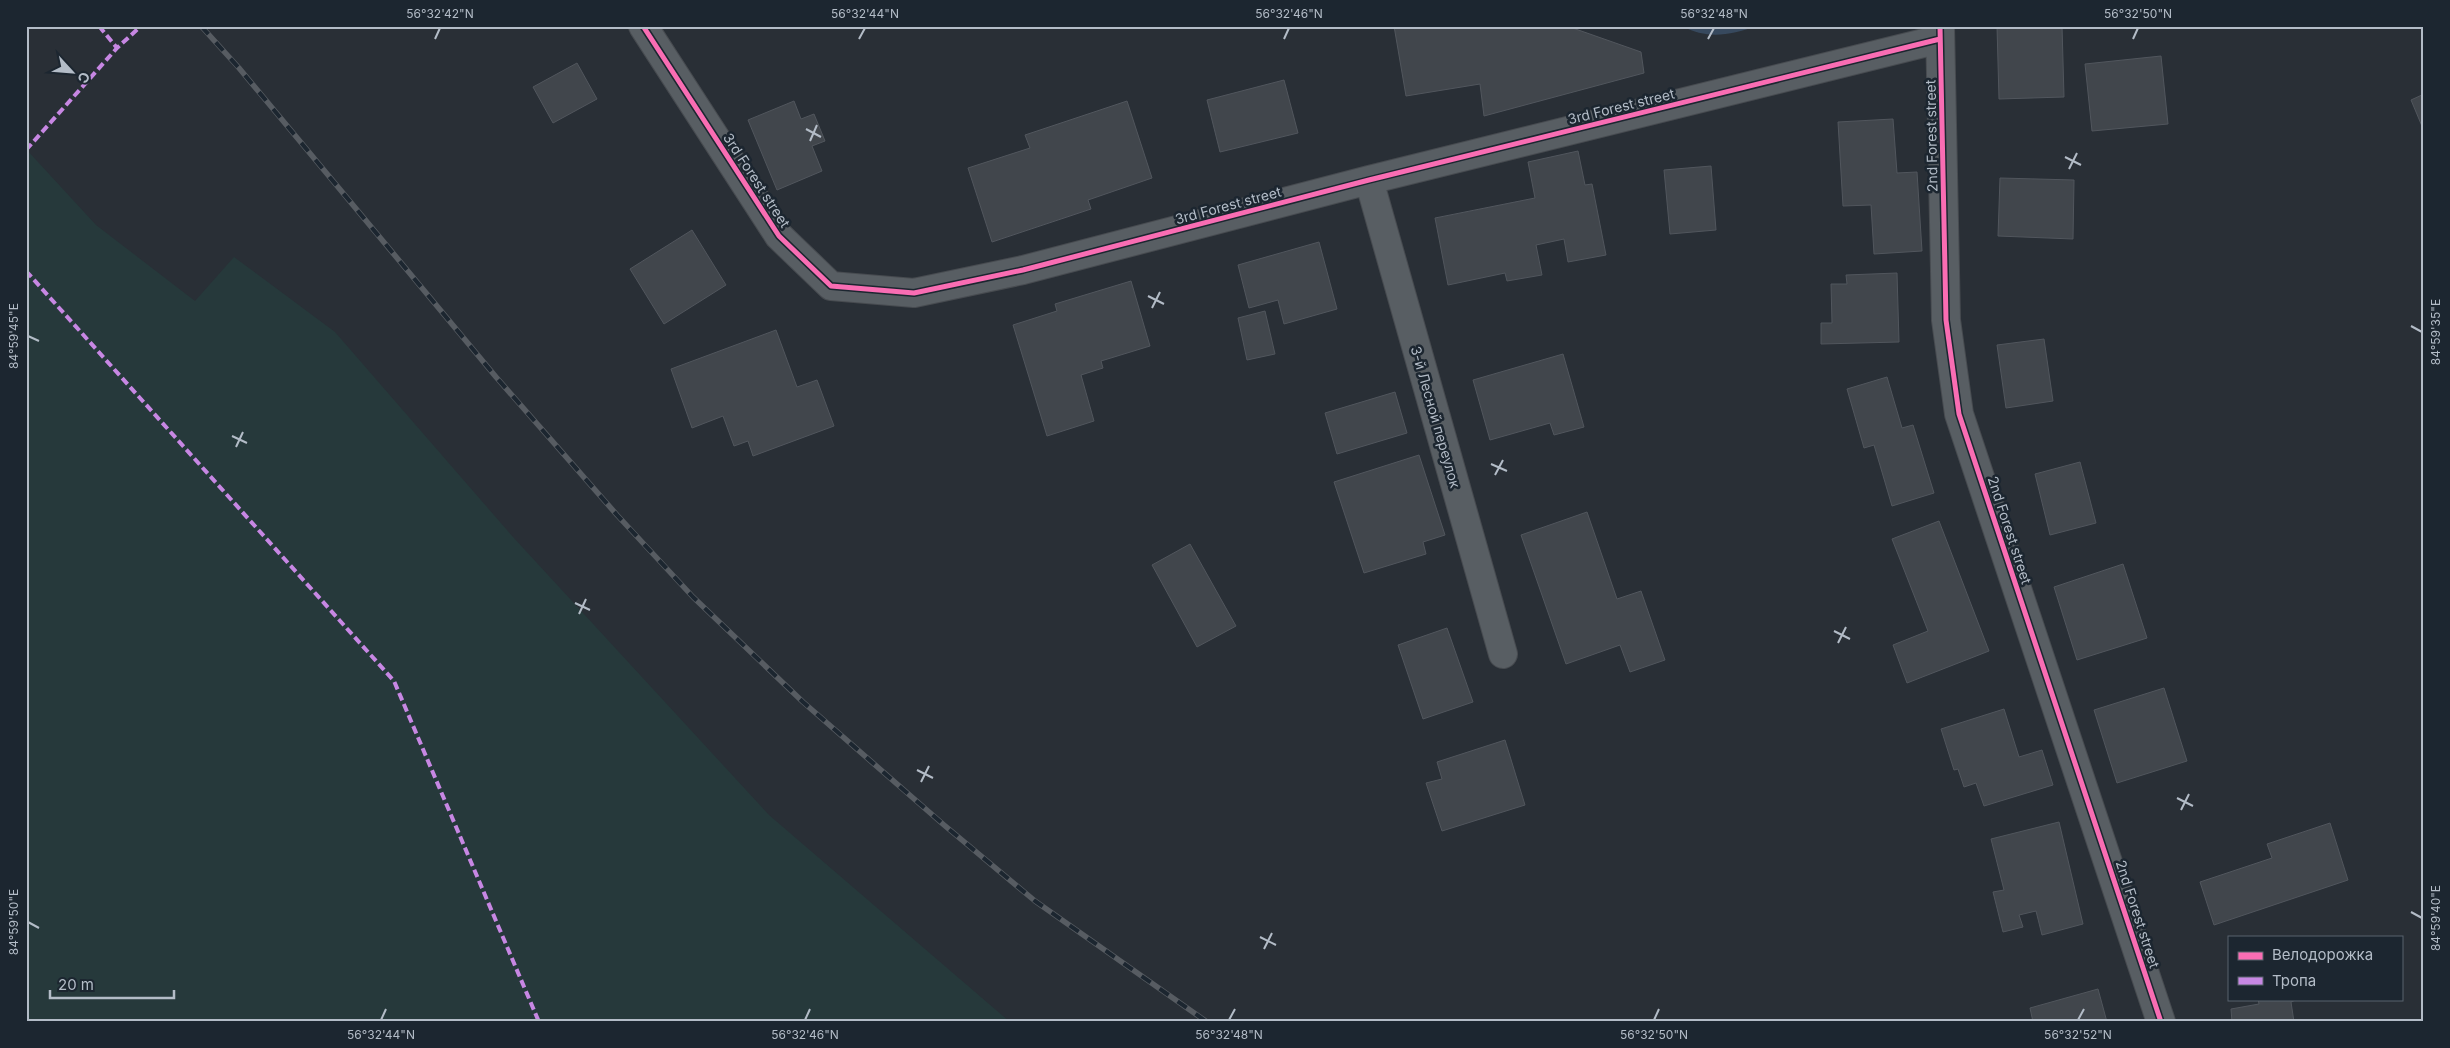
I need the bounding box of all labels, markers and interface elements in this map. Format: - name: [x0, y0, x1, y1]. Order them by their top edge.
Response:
- text: 56°32'42"N: [406, 6, 474, 21]
- text: 56°32'44"N: [831, 6, 899, 21]
- text: 56°32'46"N: [1255, 6, 1323, 21]
- text: 56°32'48"N: [1680, 6, 1748, 21]
- text: 56°32'50"N: [2104, 6, 2172, 21]
- north arrow: [48, 48, 98, 98]
- text: С: [74, 70, 94, 86]
- street label: 2nd Forest street: [1922, 79, 1940, 192]
- street label: 3rd Forest street: [1566, 84, 1676, 127]
- street label: 3rd Forest street: [720, 130, 794, 231]
- street label: 3rd Forest street: [1173, 183, 1283, 227]
- text: 84°59'35"E: [2428, 299, 2443, 365]
- text: 84°59'45"E: [6, 303, 21, 369]
- street label: 3-й Лесной переулок: [1408, 344, 1465, 490]
- street label: 2nd Forest street: [1985, 474, 2036, 586]
- street label: 2nd Forest street: [2113, 858, 2164, 970]
- text: 84°59'40"E: [2428, 885, 2443, 951]
- text: 84°59'50"E: [6, 889, 21, 955]
- legend: [2228, 936, 2402, 1000]
- text: Велодорожка: [2272, 945, 2373, 964]
- scale bar: [50, 968, 174, 1000]
- text: Тропа: [2272, 971, 2316, 990]
- text: 20 m: [58, 975, 94, 994]
- text: 56°32'44"N: [347, 1027, 415, 1042]
- text: 56°32'46"N: [771, 1027, 839, 1042]
- text: 56°32'48"N: [1195, 1027, 1263, 1042]
- text: 56°32'50"N: [1620, 1027, 1688, 1042]
- text: 56°32'52"N: [2044, 1027, 2112, 1042]

